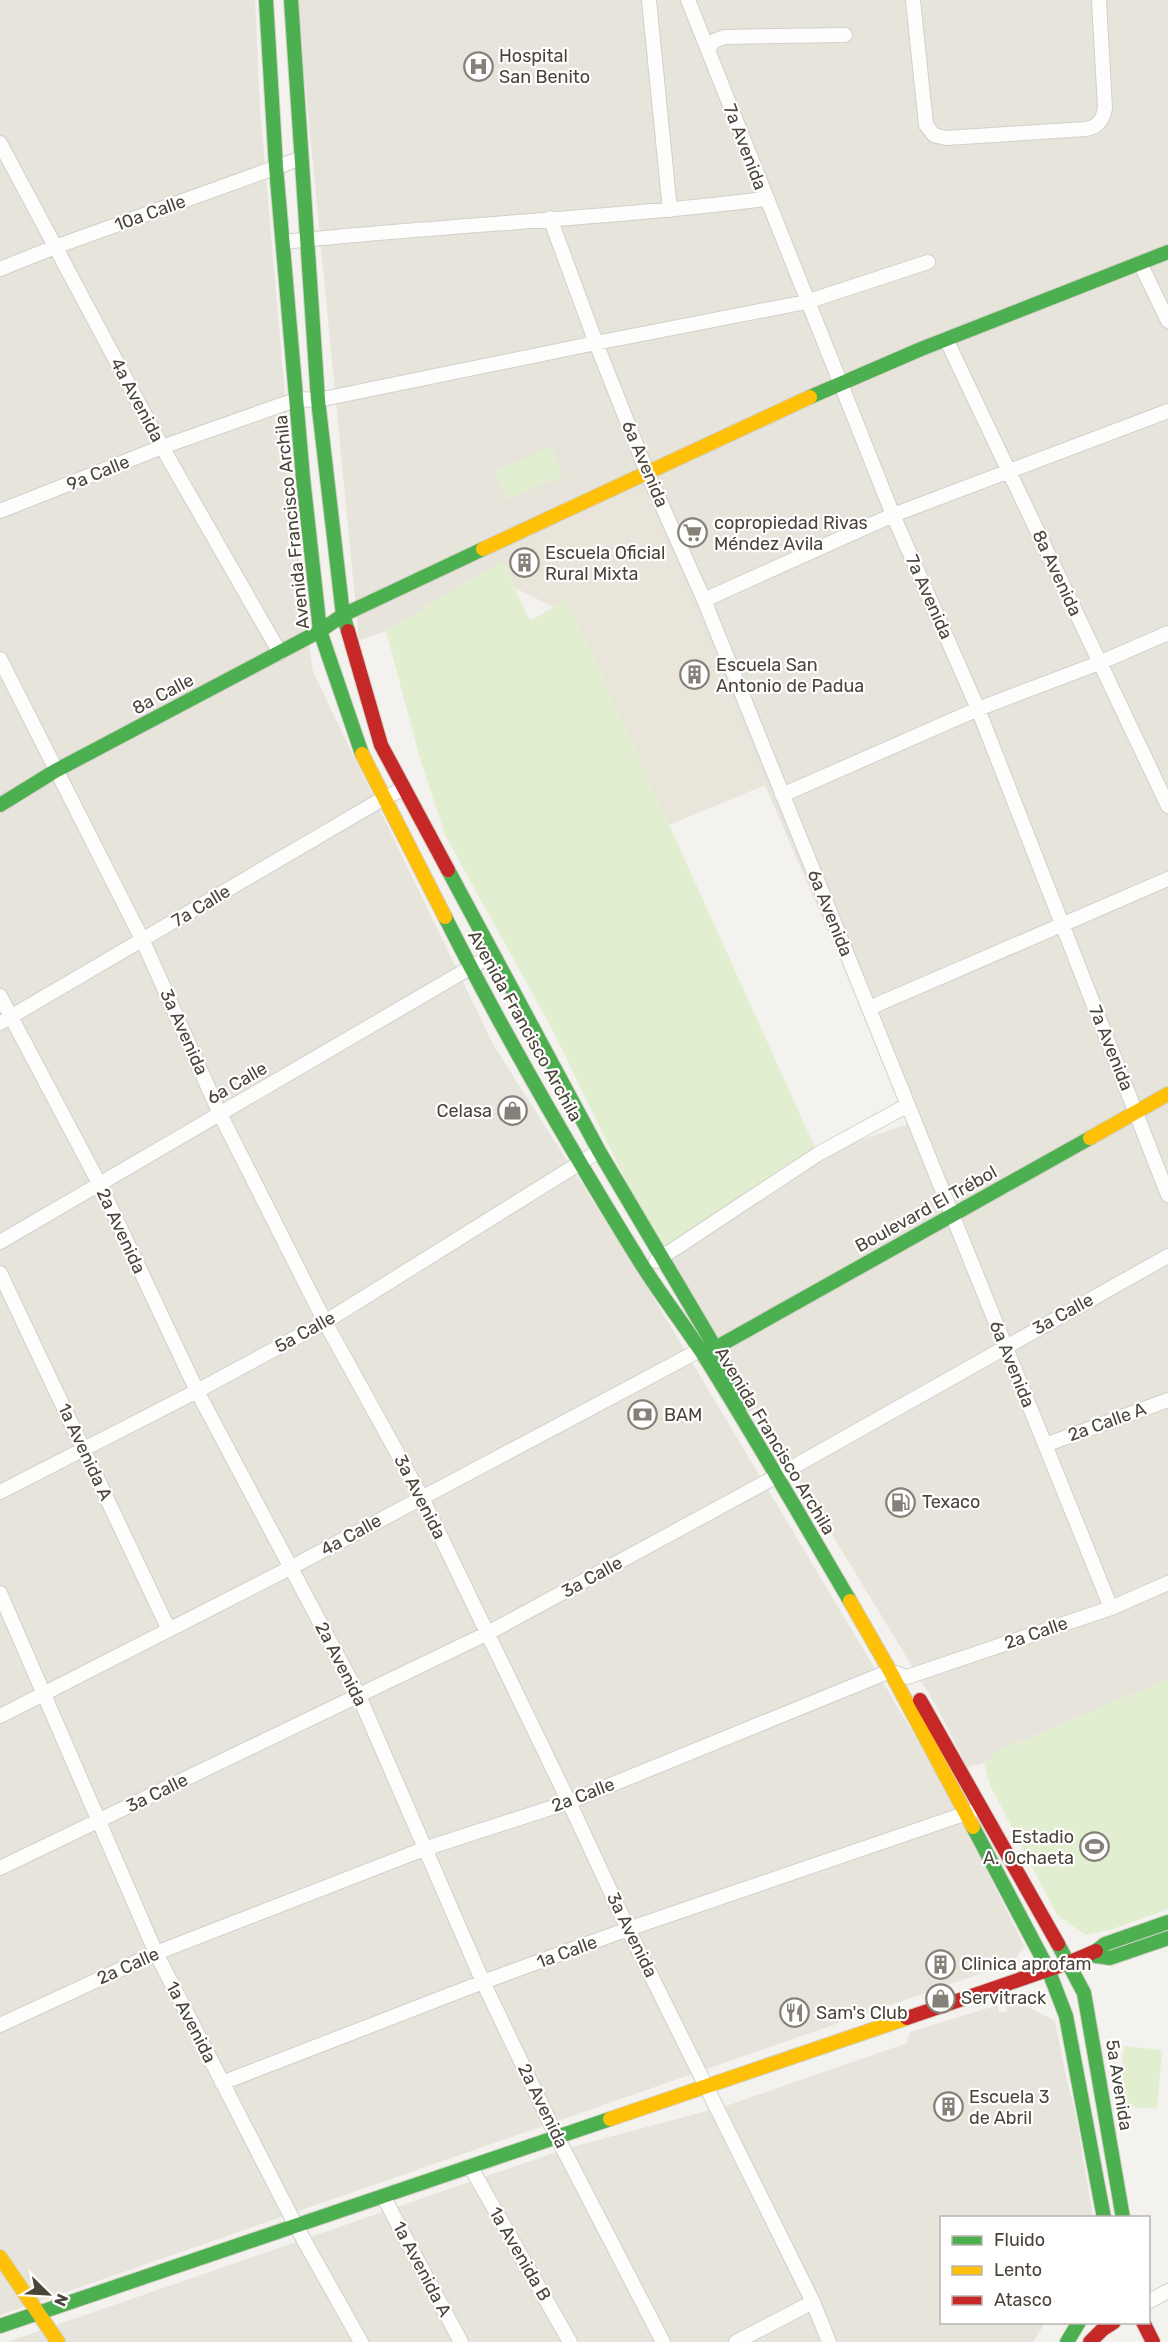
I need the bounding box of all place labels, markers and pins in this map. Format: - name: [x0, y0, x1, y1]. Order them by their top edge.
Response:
- place label: Hospital San Benito: [499, 45, 590, 88]
- hospital icon: Hospital San Benito: [462, 50, 494, 82]
- place label: copropiedad Rivas Méndez Avila: [714, 512, 868, 555]
- supermarket icon: copropiedad Rivas Méndez Avila: [677, 517, 709, 549]
- place label: Escuela Oficial Rural Mixta: [545, 542, 665, 585]
- building icon: Escuela Oficial Rural Mixta: [508, 547, 540, 579]
- place label: Escuela San Antonio de Padua: [716, 654, 864, 697]
- building icon: Escuela San Antonio de Padua: [679, 659, 711, 691]
- shop icon: Celasa: [497, 1095, 529, 1127]
- place label: Celasa: [437, 1100, 492, 1122]
- bank icon: BAM: [627, 1399, 659, 1431]
- place label: BAM: [664, 1404, 702, 1426]
- fuel station icon: Texaco: [885, 1486, 917, 1518]
- place label: Texaco: [922, 1491, 980, 1513]
- place label: Estadio A. Ochaeta: [983, 1826, 1074, 1869]
- sports icon: Estadio A. Ochaeta: [1079, 1831, 1111, 1863]
- building icon: Clinica aprofam: [924, 1948, 956, 1980]
- place label: Clinica aprofam: [961, 1953, 1092, 1975]
- shop icon: Servitrack: [924, 1982, 956, 2014]
- place label: Servitrack: [961, 1987, 1047, 2009]
- restaurant icon: Sam's Club: [779, 1997, 811, 2029]
- place label: Sam's Club: [816, 2002, 908, 2024]
- place label: Escuela 3 de Abril: [969, 2086, 1049, 2129]
- building icon: Escuela 3 de Abril: [932, 2091, 964, 2123]

